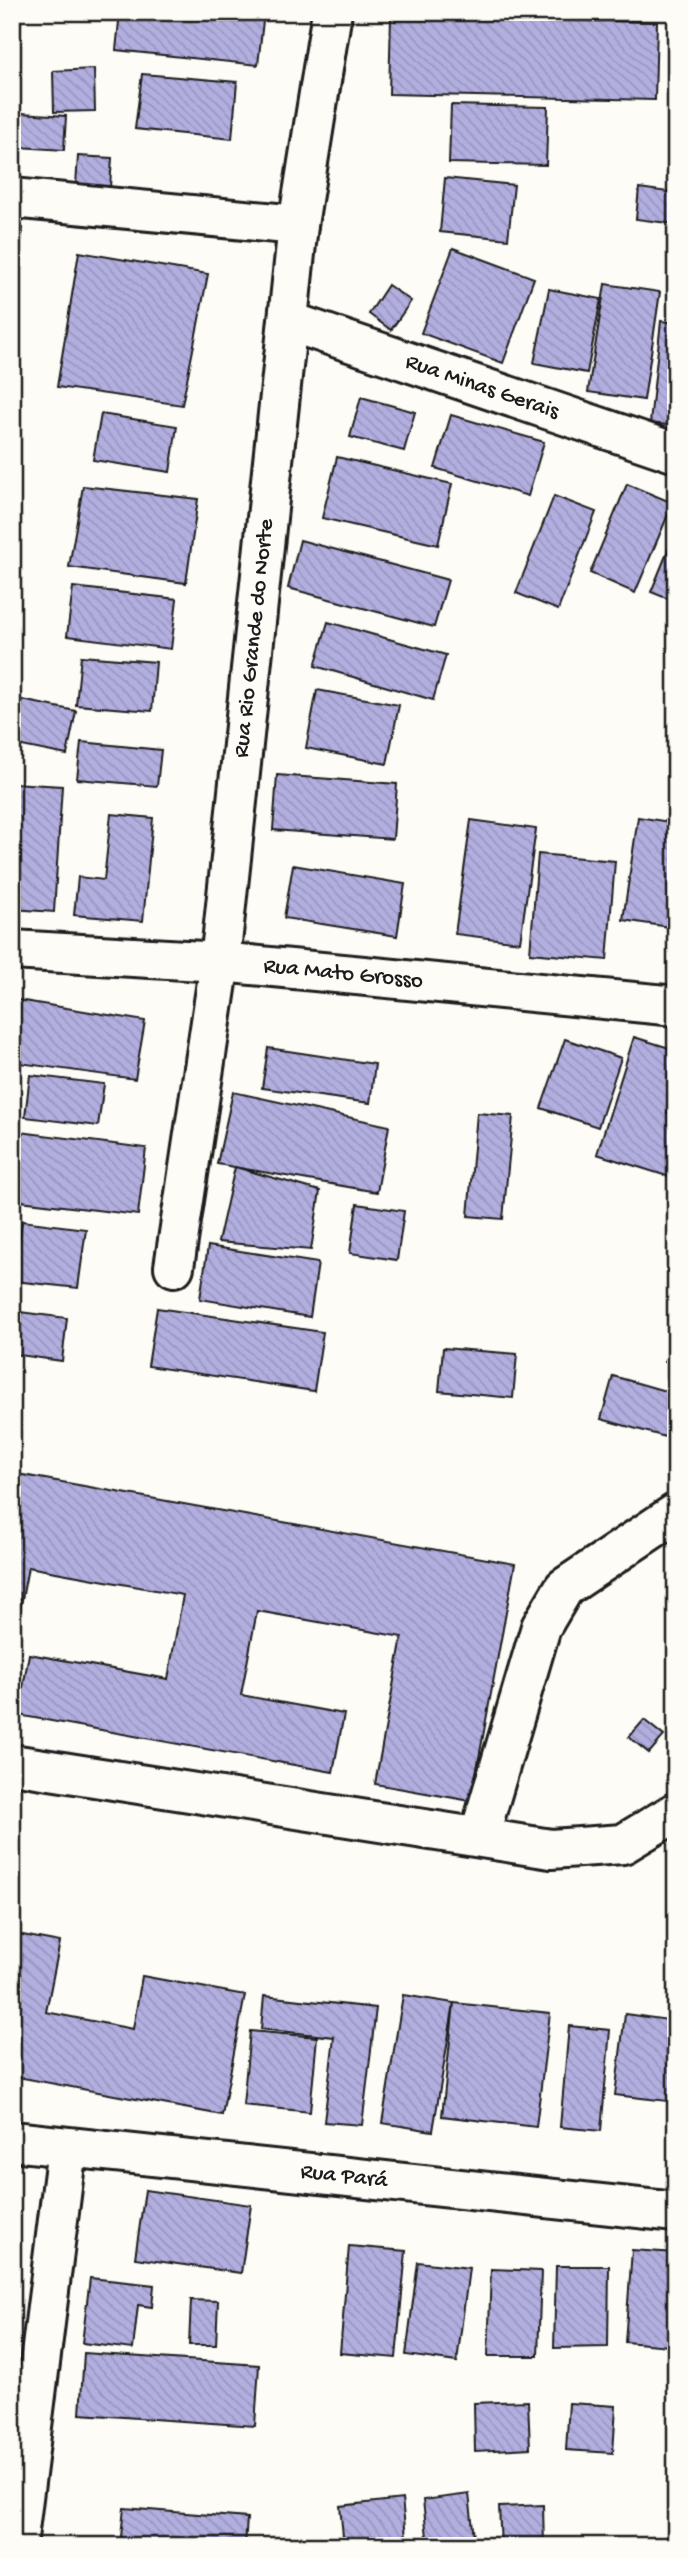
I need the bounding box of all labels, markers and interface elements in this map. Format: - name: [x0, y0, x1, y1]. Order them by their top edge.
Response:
- street label: Rua Minas Gerais: [402, 348, 563, 426]
- street label: Rua Rio Grande do Norte: [228, 516, 280, 759]
- street label: Rua Mato Grosso: [262, 953, 424, 995]
- street label: Rua Pará: [299, 2158, 390, 2195]

